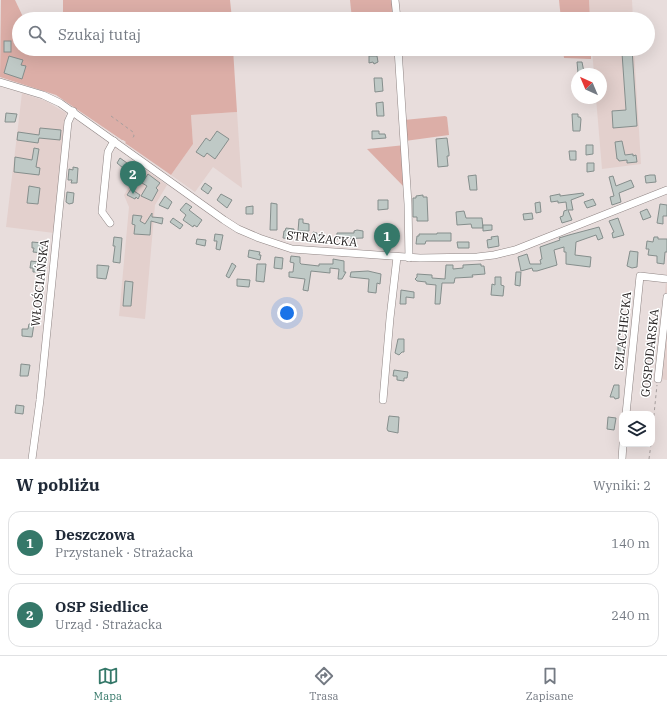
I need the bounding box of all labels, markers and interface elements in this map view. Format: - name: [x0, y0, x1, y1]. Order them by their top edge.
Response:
- search box: [12, 12, 655, 56]
- icon: search: [26, 23, 48, 45]
- text: Szukaj tutaj: [58, 25, 141, 44]
- north arrow: [571, 68, 607, 104]
- pin: 2: [120, 161, 146, 194]
- pin: 1: [374, 223, 400, 256]
- street label: STRAŻACKA: [286, 227, 359, 250]
- street label: WŁOŚCIAŃSKA: [27, 238, 52, 327]
- street label: SZLACHECKA: [611, 290, 634, 371]
- your location: [277, 303, 297, 323]
- street label: GOSPODARSKA: [637, 307, 662, 398]
- map controls: [619, 411, 655, 447]
- button: layers: [619, 411, 655, 447]
- text: W pobliżu: [16, 474, 100, 496]
- text: Wyniki: 2: [593, 477, 651, 494]
- text: Deszczowa: [55, 525, 135, 544]
- text: 1: [26, 535, 34, 552]
- text: 140 m: [611, 535, 650, 552]
- text: Przystanek · Strażacka: [55, 544, 193, 561]
- text: OSP Siedlice: [55, 597, 148, 616]
- text: 2: [26, 607, 34, 624]
- text: 240 m: [611, 607, 650, 624]
- text: Urząd · Strażacka: [55, 616, 162, 633]
- tab: Mapa: [94, 665, 122, 703]
- tab: Trasa: [309, 665, 339, 703]
- tab: Zapisane: [526, 665, 573, 703]

